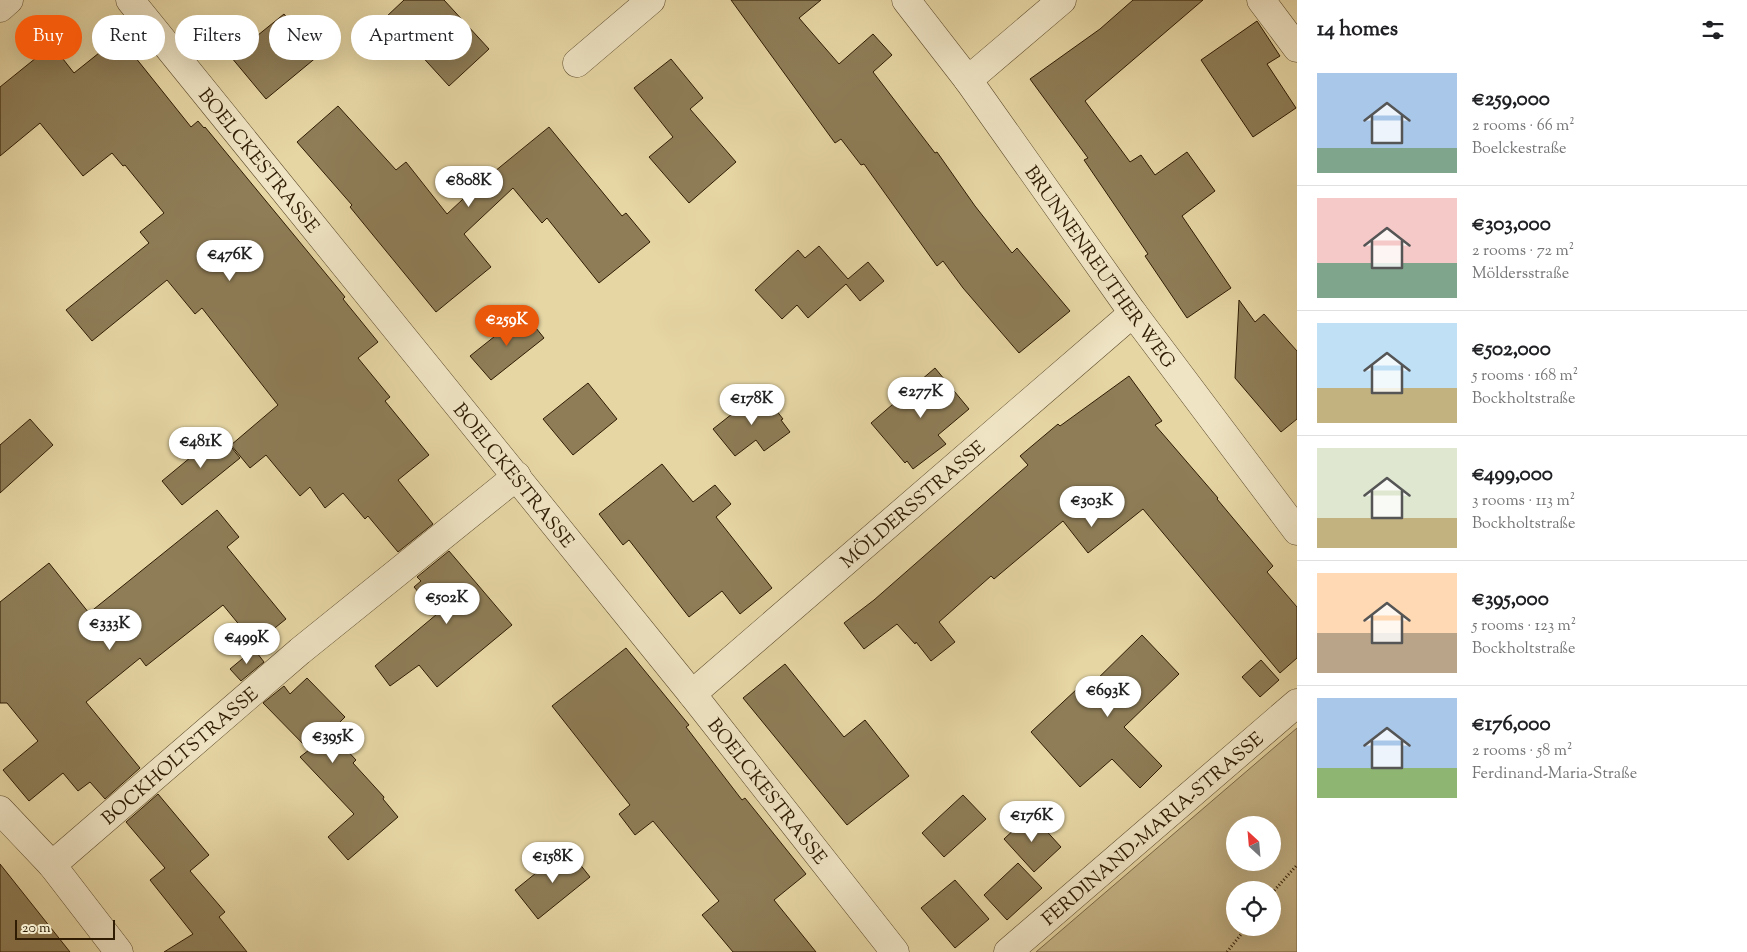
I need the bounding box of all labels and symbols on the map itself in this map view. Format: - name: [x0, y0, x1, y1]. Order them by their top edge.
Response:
- street label: BOELCKESTRASSE: [191, 83, 325, 240]
- street label: BRUNNENREUTHER WEG: [1017, 161, 1181, 375]
- pin: €808K: [434, 166, 504, 208]
- pin: €476K: [195, 240, 265, 282]
- pin: €259K: [472, 304, 542, 347]
- pin: €277K: [886, 376, 956, 419]
- pin: €178K: [717, 384, 787, 426]
- street label: BOELCKESTRASSE: [446, 398, 580, 555]
- pin: €481K: [166, 426, 236, 469]
- street label: MÖLDERSSTRASSE: [835, 435, 993, 576]
- pin: €303K: [1057, 486, 1127, 528]
- pin: €502K: [412, 582, 482, 625]
- pin: €333K: [75, 608, 145, 651]
- pin: €499K: [212, 622, 282, 665]
- pin: €693K: [1073, 676, 1143, 718]
- street label: BOCKHOLTSTRASSE: [97, 681, 266, 832]
- street label: BOELCKESTRASSE: [700, 713, 832, 871]
- pin: €395K: [298, 722, 368, 764]
- street label: FERDINAND-MARIA-STRASSE: [1037, 726, 1271, 933]
- pin: €176K: [997, 800, 1067, 843]
- north arrow: [1226, 816, 1281, 871]
- pin: €158K: [518, 842, 588, 884]
- scale bar: [15, 917, 115, 940]

